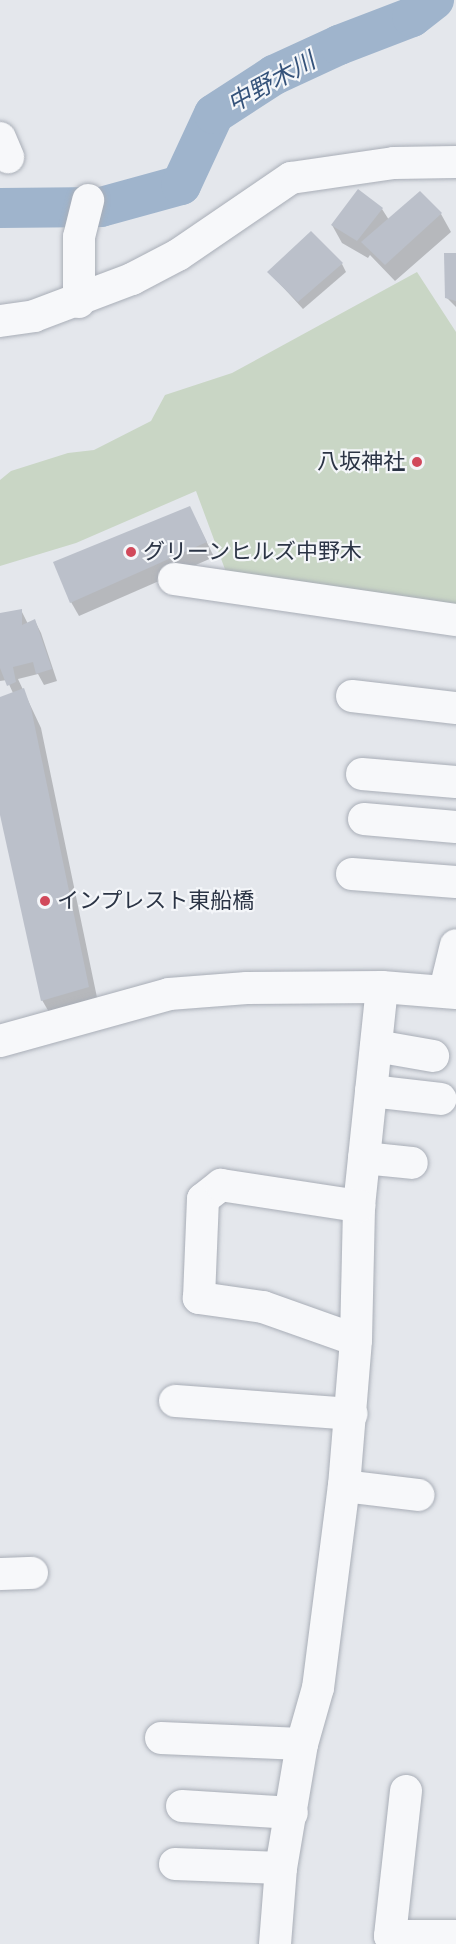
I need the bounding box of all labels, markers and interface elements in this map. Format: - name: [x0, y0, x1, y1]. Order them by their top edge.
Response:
- water label: 中野木川: [222, 46, 320, 118]
- place label: 八坂神社: [317, 449, 405, 475]
- marker: 八坂神社: [410, 455, 424, 469]
- place label: グリーンヒルズ中野木: [143, 539, 363, 565]
- marker: グリーンヒルズ中野木: [124, 545, 138, 559]
- place label: インプレスト東船橋: [57, 888, 255, 914]
- marker: インプレスト東船橋: [38, 894, 52, 908]

